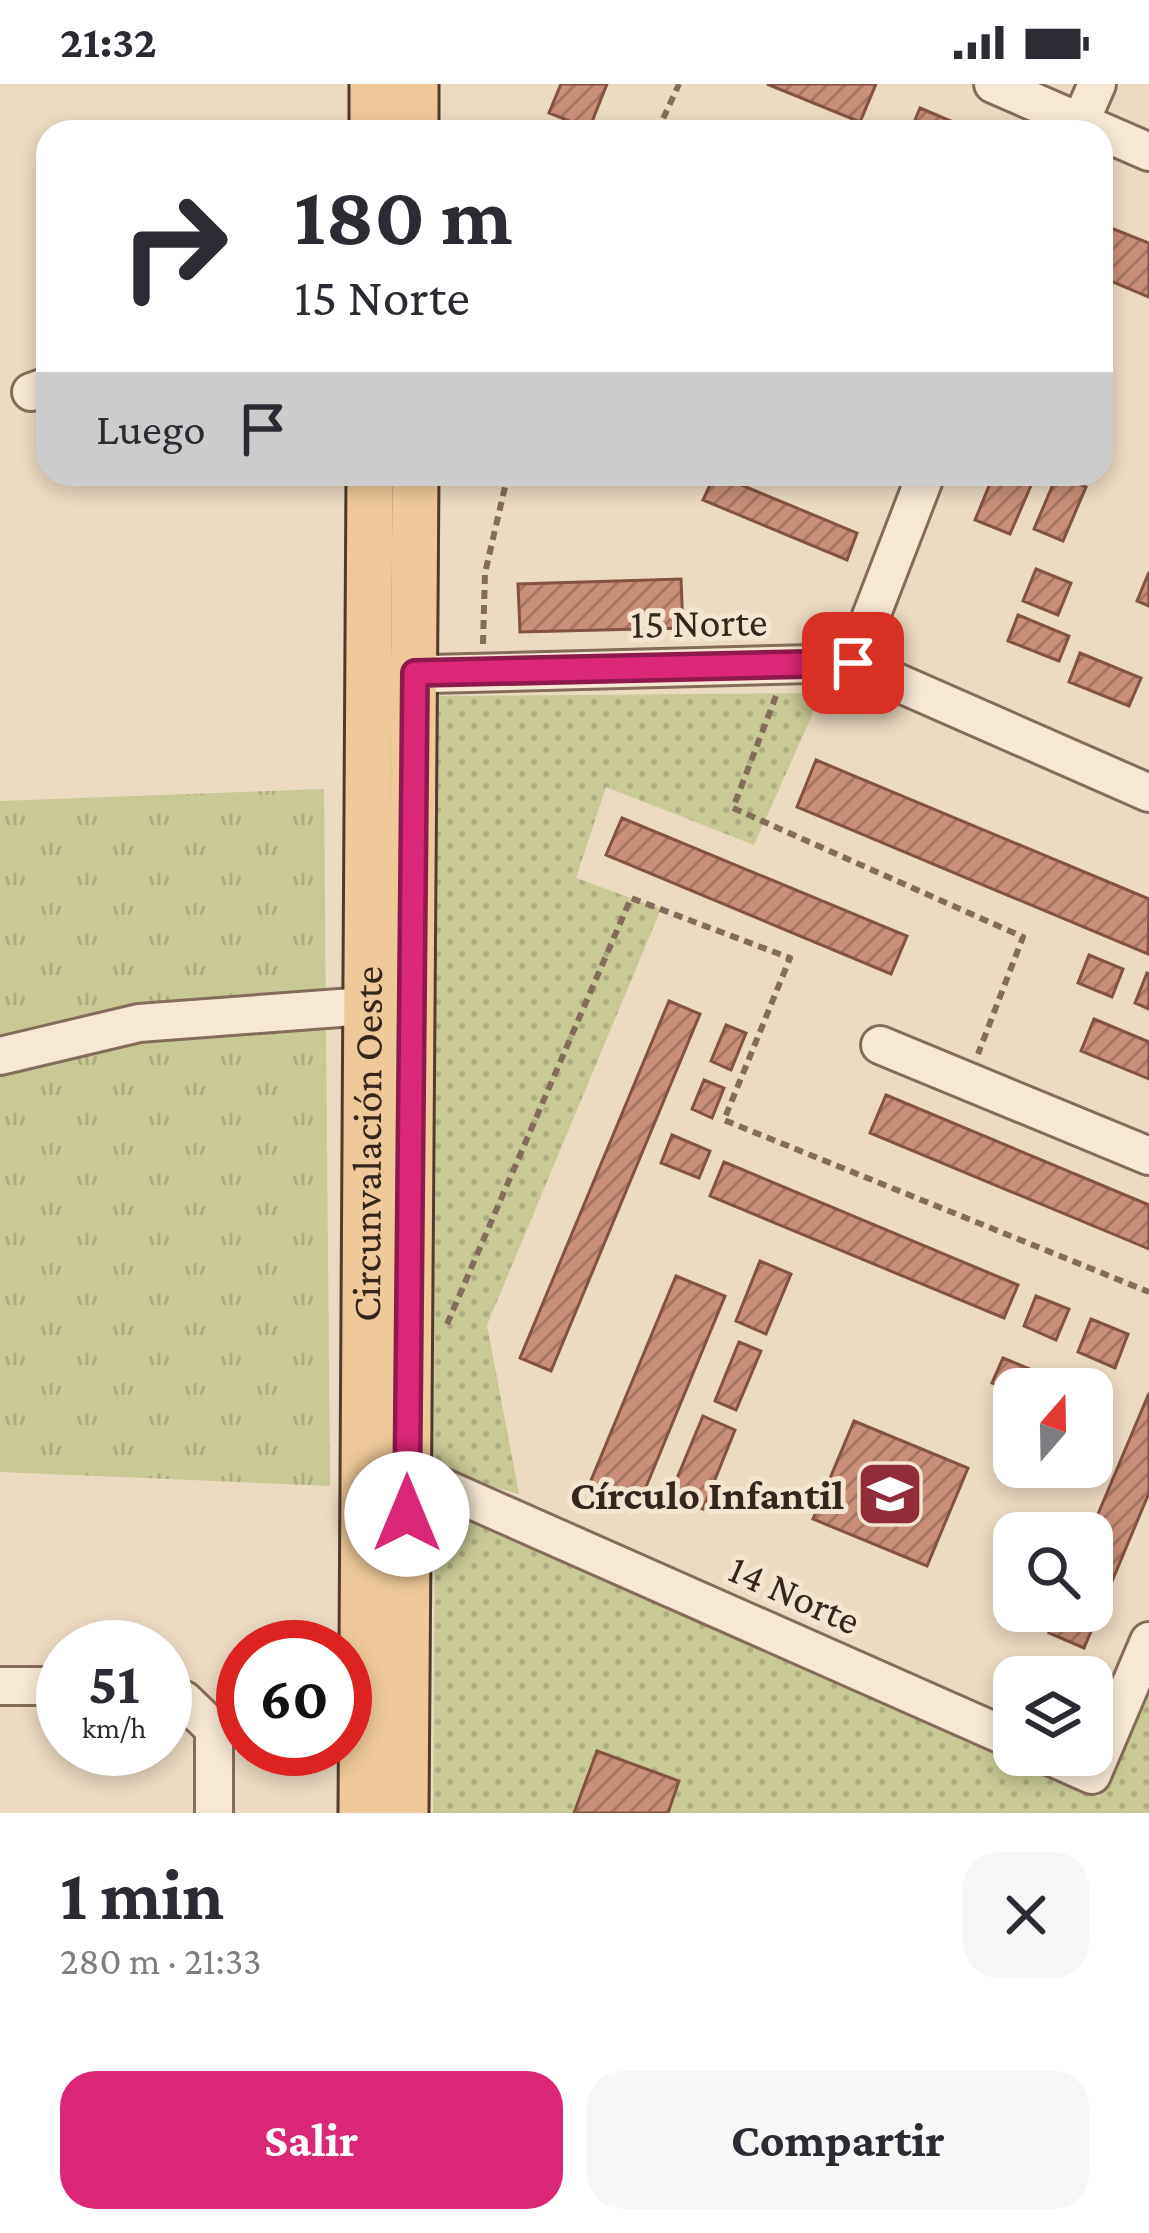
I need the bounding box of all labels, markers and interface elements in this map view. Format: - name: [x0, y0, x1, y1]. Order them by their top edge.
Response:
- text: 21:32: [60, 17, 157, 67]
- icon: right: [96, 168, 252, 324]
- text: 180 m: [294, 169, 513, 262]
- text: 15 Norte: [294, 267, 470, 327]
- icon: arrive: [230, 396, 296, 462]
- text: Luego: [96, 404, 206, 454]
- street label: 15 Norte: [630, 597, 768, 647]
- pin: [802, 612, 904, 714]
- icon: arrive: [820, 630, 886, 696]
- street label: Circunvalación Oeste: [341, 966, 391, 1322]
- north arrow: [993, 1368, 1113, 1488]
- map controls: [993, 1368, 1113, 1776]
- position arrow: [344, 1451, 470, 1577]
- school or university icon: Círculo Infantil: [855, 1459, 925, 1529]
- place label: Círculo Infantil: [570, 1471, 844, 1518]
- button: search: [993, 1512, 1113, 1632]
- street label: 14 Norte: [722, 1544, 868, 1644]
- speed limit sign: 60: [216, 1620, 372, 1776]
- text: 51: [88, 1649, 140, 1716]
- button: layers: [993, 1656, 1113, 1776]
- text: km/h: [82, 1711, 146, 1744]
- button: close: [963, 1852, 1089, 1978]
- text: 1 min: [60, 1854, 224, 1934]
- text: 280 m · 21:33: [60, 1939, 262, 1982]
- button: Salir: [60, 2071, 563, 2209]
- button: Compartir: [587, 2071, 1089, 2209]

